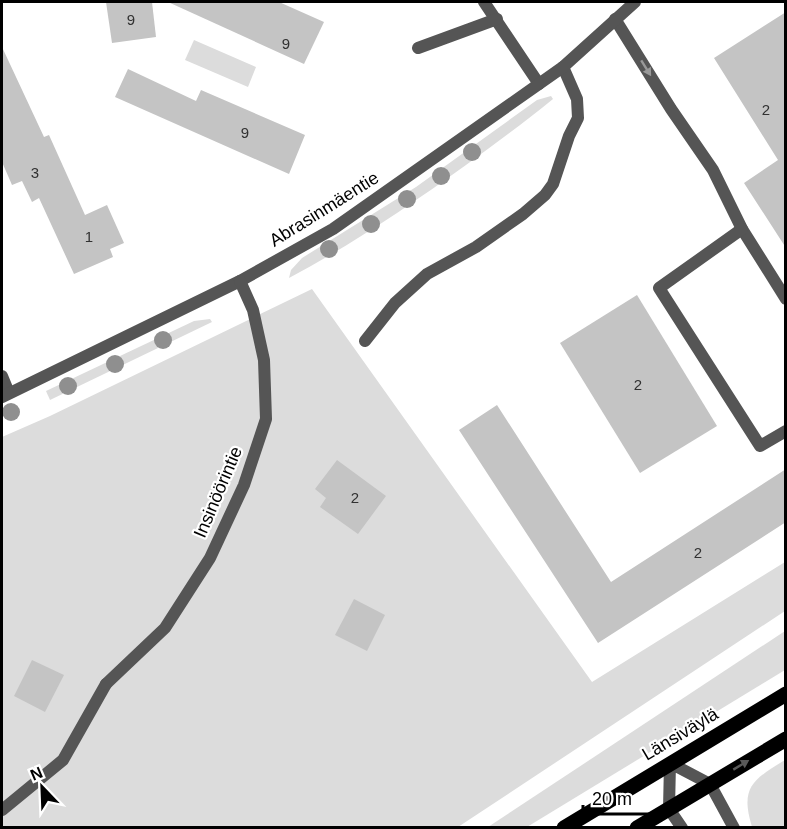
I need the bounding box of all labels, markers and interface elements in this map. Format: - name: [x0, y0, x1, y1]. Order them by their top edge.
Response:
- house number: 9: [127, 11, 135, 28]
- house number: 9: [282, 35, 290, 52]
- one-way arrow: [640, 60, 651, 76]
- house number: 2: [762, 101, 770, 118]
- house number: 9: [241, 124, 249, 141]
- house number: 3: [31, 164, 39, 181]
- street label: Abrasinmäentie: [266, 167, 382, 251]
- house number: 1: [85, 228, 93, 245]
- house number: 2: [634, 376, 642, 393]
- street label: Insinöörintie: [190, 443, 246, 541]
- house number: 2: [351, 489, 359, 506]
- house number: 2: [694, 544, 702, 561]
- street label: Länsiväylä: [638, 703, 722, 764]
- north arrow: [12, 757, 72, 817]
- one-way arrow: [733, 759, 749, 770]
- text: N: [28, 764, 45, 784]
- scale bar: [583, 778, 670, 816]
- text: 20 m: [592, 789, 632, 809]

